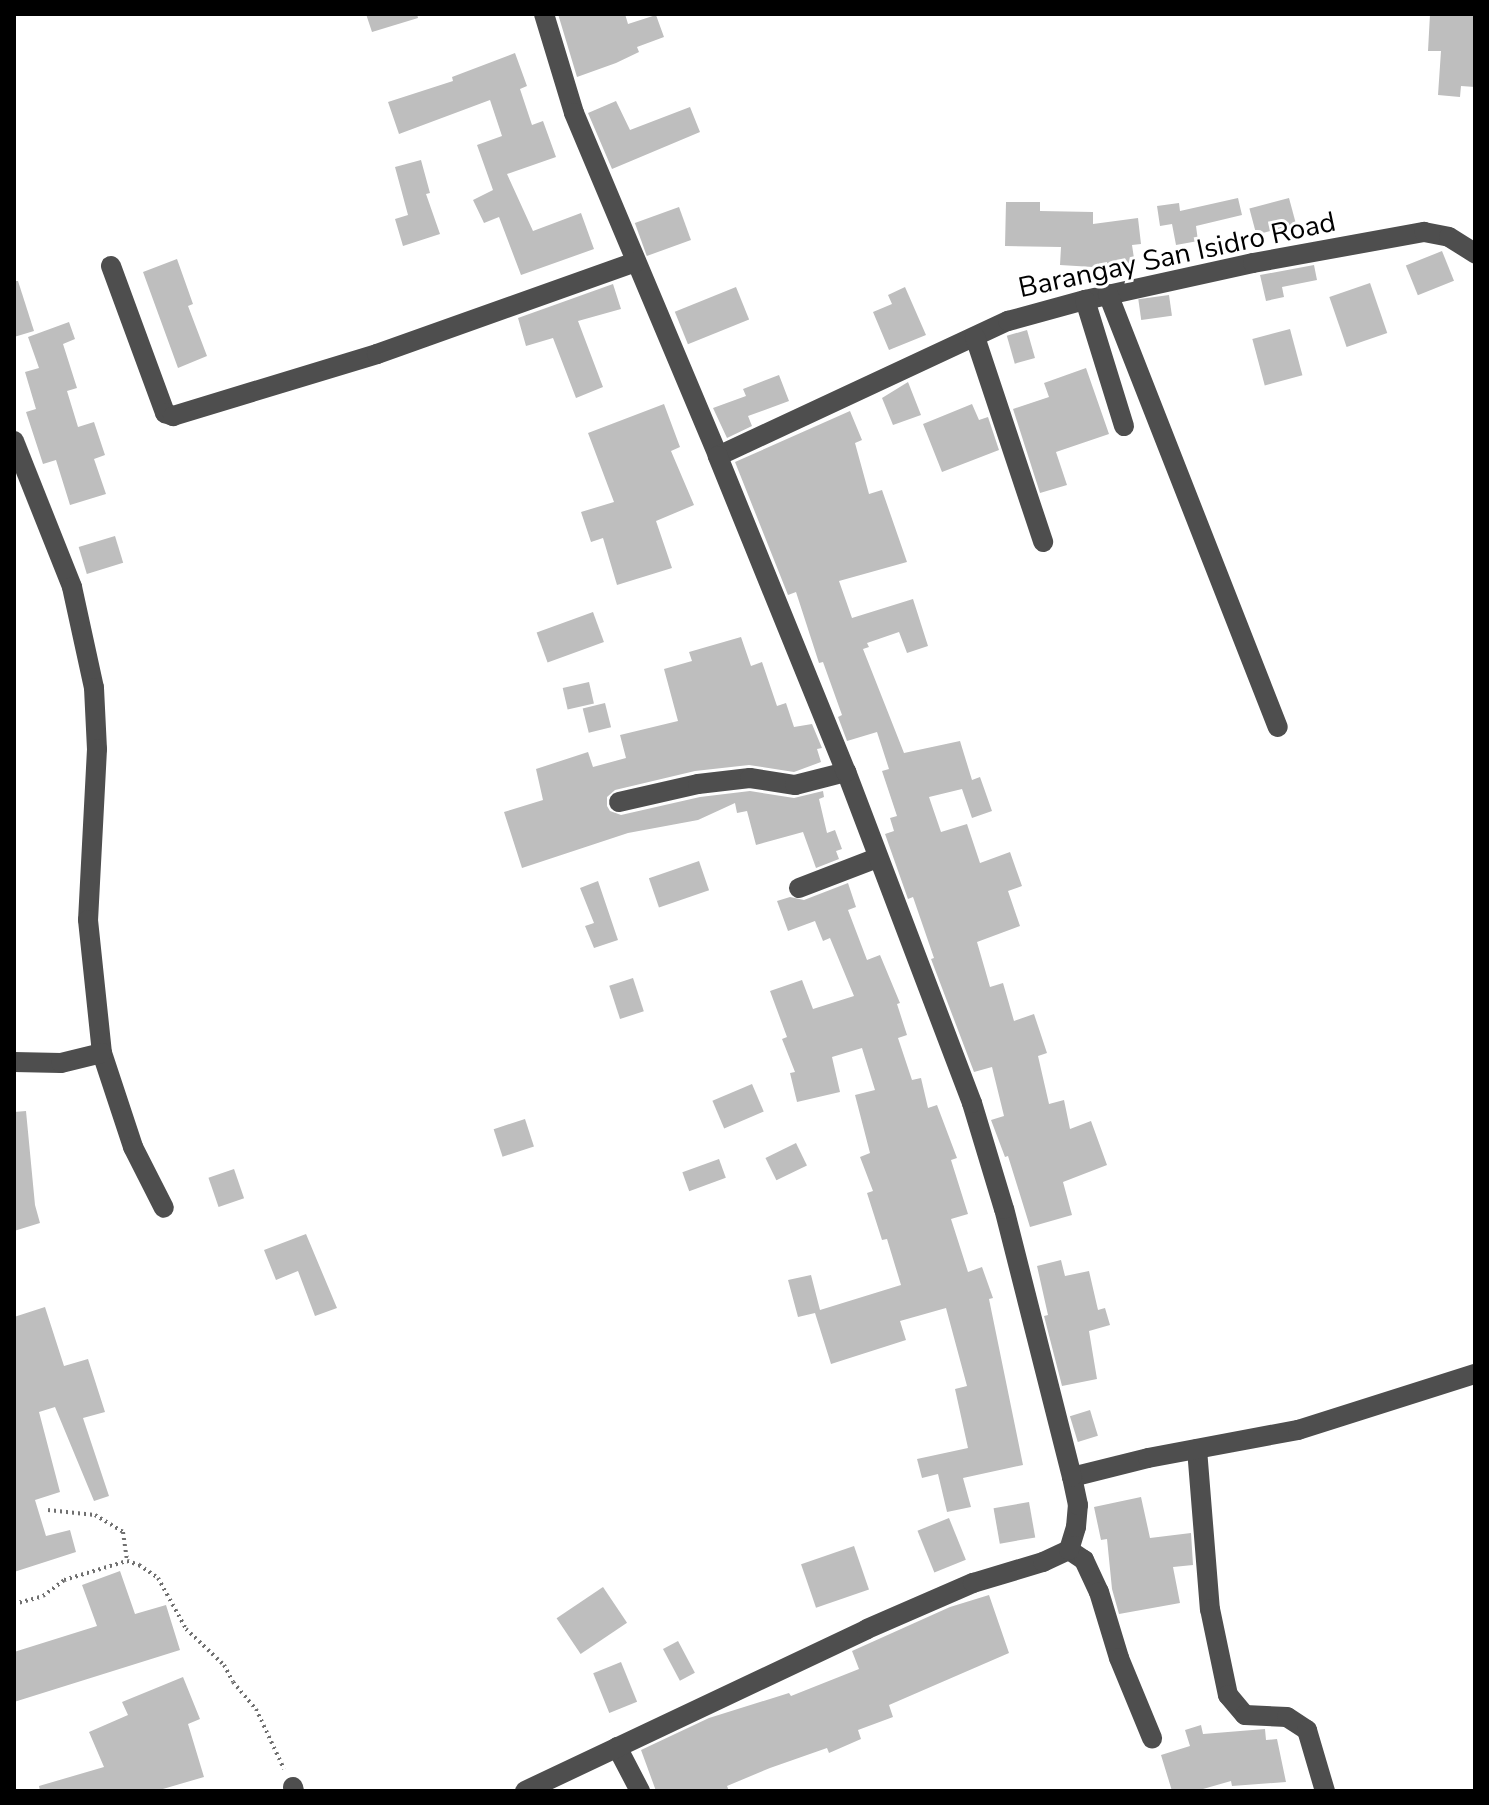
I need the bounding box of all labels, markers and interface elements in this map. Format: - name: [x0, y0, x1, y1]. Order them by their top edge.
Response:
- street label: Barangay San Isidro Road: [1015, 205, 1339, 305]

